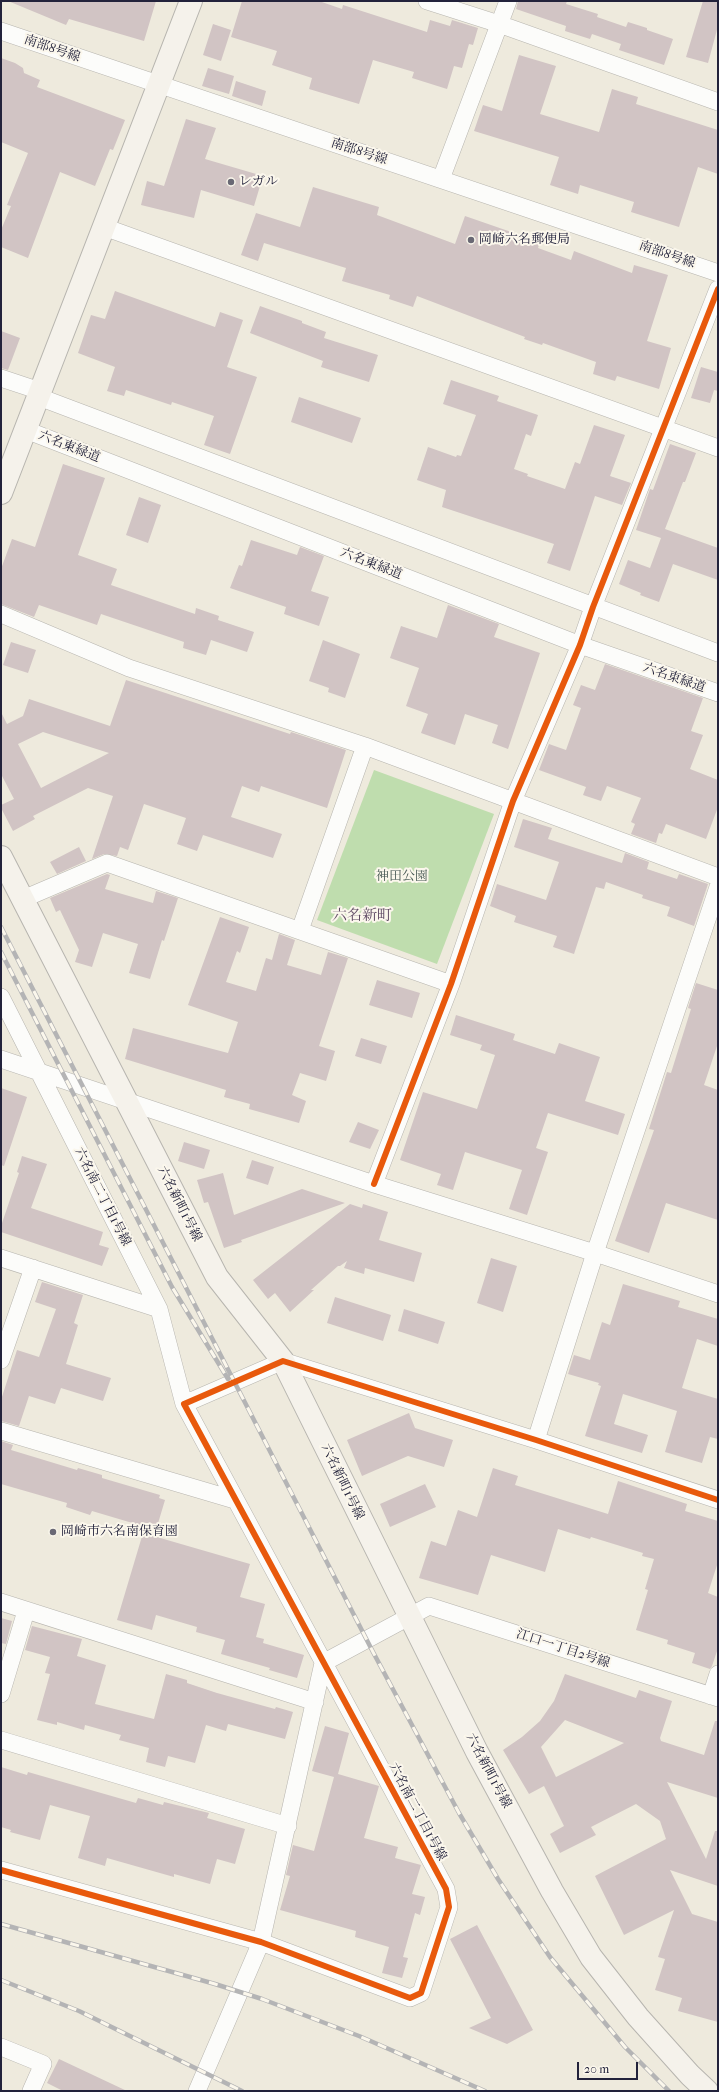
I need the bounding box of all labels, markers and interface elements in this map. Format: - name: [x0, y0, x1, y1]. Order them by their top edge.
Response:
- street label: 南部8号線: [22, 32, 82, 66]
- street label: 南部8号線: [329, 136, 389, 168]
- place label: レガル: [239, 174, 278, 190]
- marker: レガル: [226, 177, 236, 187]
- place label: 岡崎六名郵便局: [479, 232, 570, 248]
- marker: 岡崎六名郵便局: [466, 235, 476, 245]
- street label: 南部8号線: [637, 238, 697, 272]
- street label: 六名東緑道: [36, 428, 102, 466]
- street label: 六名東緑道: [338, 545, 404, 583]
- street label: 六名東緑道: [641, 660, 707, 696]
- park label: 神田公園: [376, 869, 428, 885]
- district label: 六名新町: [332, 907, 392, 925]
- street label: 六名南二丁目1号線: [70, 1145, 134, 1249]
- street label: 六名新町1号線: [153, 1164, 205, 1244]
- street label: 六名新町1号線: [317, 1441, 367, 1523]
- place label: 岡崎市六名南保育園: [61, 1524, 178, 1540]
- marker: 岡崎市六名南保育園: [48, 1527, 58, 1537]
- street label: 江口一丁目2号線: [514, 1626, 612, 1672]
- street label: 六名新町1号線: [462, 1731, 514, 1811]
- street label: 六名南二丁目1号線: [385, 1760, 449, 1864]
- scale bar: [579, 2054, 640, 2080]
- text: 20 m: [584, 2062, 609, 2076]

